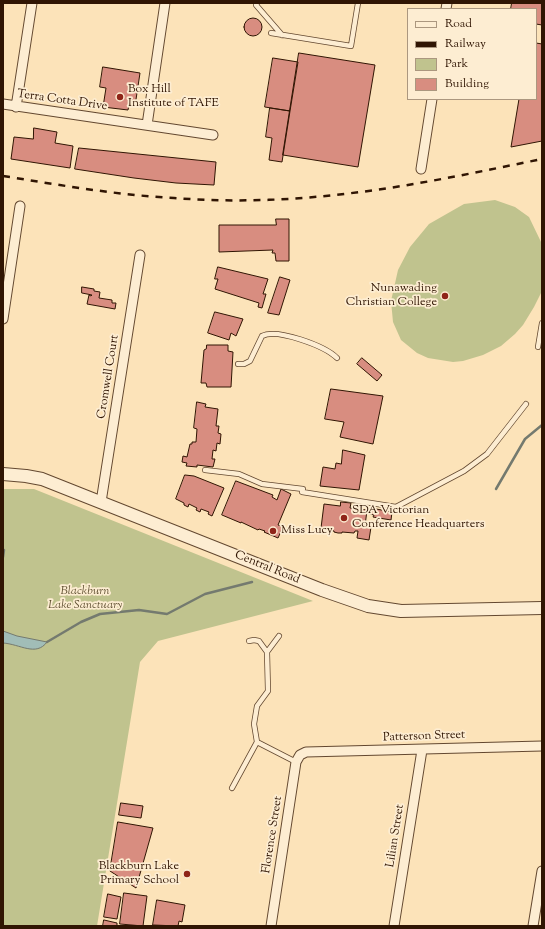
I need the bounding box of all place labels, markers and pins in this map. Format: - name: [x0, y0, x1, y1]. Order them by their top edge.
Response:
- place label: Box Hill Institute of TAFE: [128, 83, 219, 111]
- marker: Box Hill Institute of TAFE: [115, 92, 125, 102]
- place label: Nunawading Christian College: [346, 282, 437, 310]
- marker: Nunawading Christian College: [440, 291, 450, 301]
- place label: SDA Victorian Conference Headquarters: [352, 504, 485, 532]
- marker: SDA Victorian Conference Headquarters: [339, 513, 349, 523]
- place label: Miss Lucy: [281, 524, 333, 538]
- marker: Miss Lucy: [268, 526, 278, 536]
- place label: Blackburn Lake Primary School: [99, 860, 179, 888]
- marker: Blackburn Lake Primary School: [182, 869, 192, 879]

